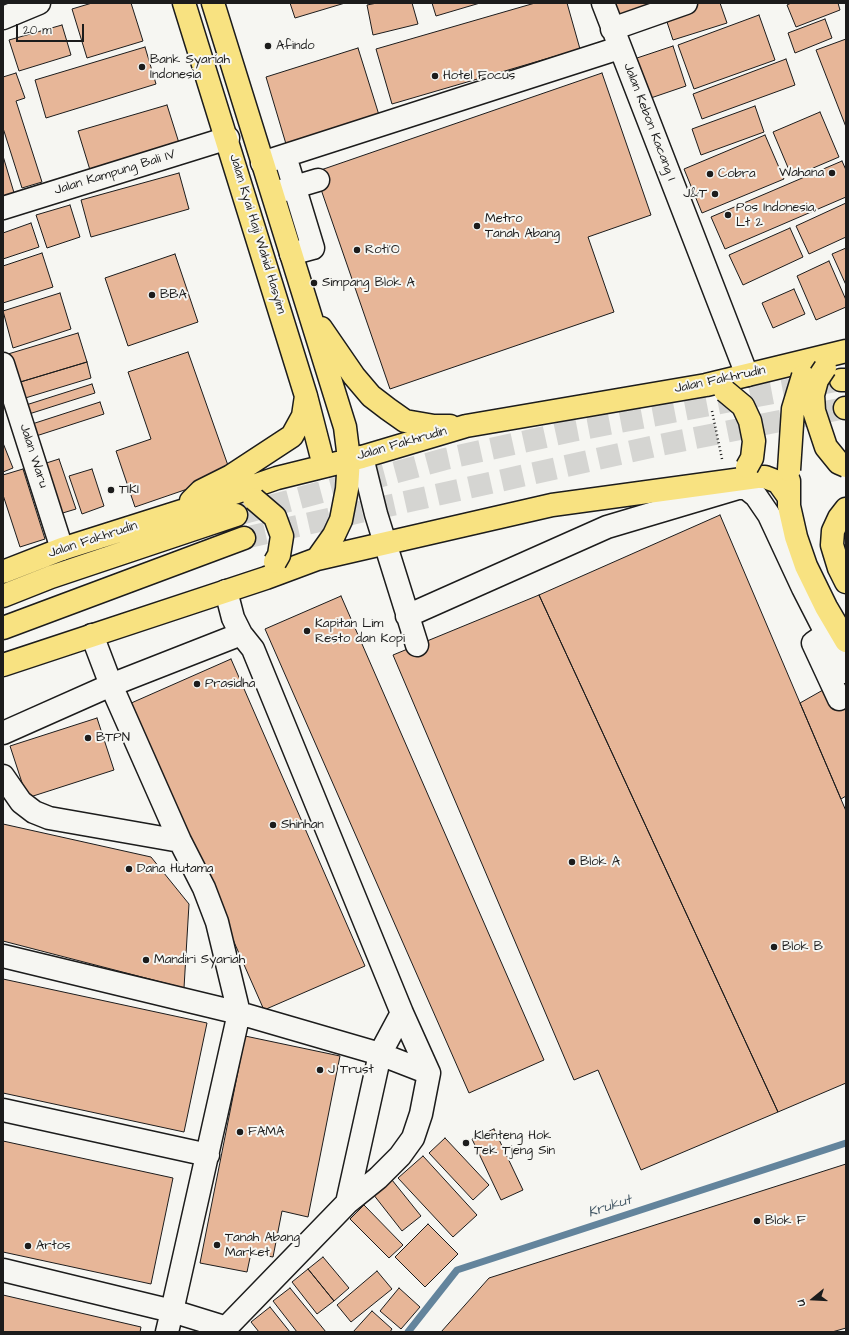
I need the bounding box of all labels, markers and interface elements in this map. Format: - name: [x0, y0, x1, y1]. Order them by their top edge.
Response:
- scale bar: [18, 16, 86, 42]
- text: 20 m: [23, 22, 52, 39]
- place label: Afindo: [276, 38, 314, 54]
- marker: Afindo: [263, 41, 273, 51]
- place label: Bank Syariah Indonesia: [150, 52, 230, 83]
- street label: Jalan Kebon Kacang I: [619, 61, 679, 183]
- marker: Bank Syariah Indonesia: [137, 62, 147, 72]
- place label: Hotel Focus: [443, 68, 515, 84]
- marker: Hotel Focus: [430, 71, 440, 81]
- street label: Jalan Kampung Bali IV: [53, 147, 177, 199]
- street label: Jalan Kyai Haji Wahid Hasyim: [225, 152, 289, 316]
- place label: Wahana: [779, 165, 824, 181]
- place label: Cobra: [718, 166, 756, 182]
- marker: Wahana: [827, 168, 837, 178]
- marker: Cobra: [705, 169, 715, 179]
- place label: J&T: [683, 186, 707, 202]
- marker: J&T: [710, 189, 720, 199]
- place label: Pos Indonesia, Lt 2: [736, 200, 817, 231]
- marker: Pos Indonesia, Lt 2: [723, 210, 733, 220]
- place label: Metro Tanah Abang: [485, 211, 560, 242]
- marker: Metro Tanah Abang: [472, 221, 482, 231]
- place label: Roti'O: [365, 242, 400, 258]
- marker: Roti'O: [352, 245, 362, 255]
- place label: Simpang Blok A: [322, 275, 415, 291]
- marker: Simpang Blok A: [309, 278, 319, 288]
- place label: BBA: [160, 287, 187, 303]
- marker: BBA: [147, 290, 157, 300]
- street label: Jalan Fakhrudin: [673, 363, 767, 397]
- street label: Jalan Waru: [15, 422, 51, 490]
- street label: Jalan Fakhrudin: [355, 424, 449, 464]
- place label: TIKI: [119, 482, 139, 498]
- marker: TIKI: [106, 485, 116, 495]
- street label: Jalan Fakhrudin: [46, 518, 140, 562]
- place label: Kapitan Lim Resto dan Kopi: [315, 616, 405, 647]
- marker: Kapitan Lim Resto dan Kopi: [302, 626, 312, 636]
- place label: Prasidha: [205, 676, 255, 692]
- marker: Prasidha: [192, 679, 202, 689]
- place label: BTPN: [96, 730, 130, 746]
- marker: BTPN: [83, 733, 93, 743]
- place label: Shinhan: [281, 817, 324, 833]
- marker: Shinhan: [268, 820, 278, 830]
- place label: Blok A: [580, 854, 620, 870]
- marker: Blok A: [567, 857, 577, 867]
- place label: Dana Hutama: [137, 861, 213, 877]
- marker: Dana Hutama: [124, 864, 134, 874]
- place label: Blok B: [782, 939, 823, 955]
- marker: Blok B: [769, 942, 779, 952]
- place label: Mandiri Syariah: [154, 952, 245, 968]
- marker: Mandiri Syariah: [141, 955, 151, 965]
- place label: J Trust: [328, 1062, 374, 1078]
- marker: J Trust: [315, 1065, 325, 1075]
- place label: FAMA: [248, 1124, 284, 1140]
- marker: FAMA: [235, 1127, 245, 1137]
- place label: Klenteng Hok Tek Tjeng Sin: [474, 1128, 555, 1159]
- marker: Klenteng Hok Tek Tjeng Sin: [461, 1138, 471, 1148]
- water label: Krukut: [586, 1192, 634, 1222]
- place label: Blok F: [765, 1213, 806, 1229]
- marker: Blok F: [752, 1216, 762, 1226]
- place label: Tanah Abang Market: [225, 1230, 300, 1261]
- place label: Artos: [36, 1238, 71, 1254]
- marker: Tanah Abang Market: [212, 1240, 222, 1250]
- marker: Artos: [23, 1241, 33, 1251]
- north arrow: [793, 1279, 833, 1319]
- text: U: [793, 1298, 809, 1308]

